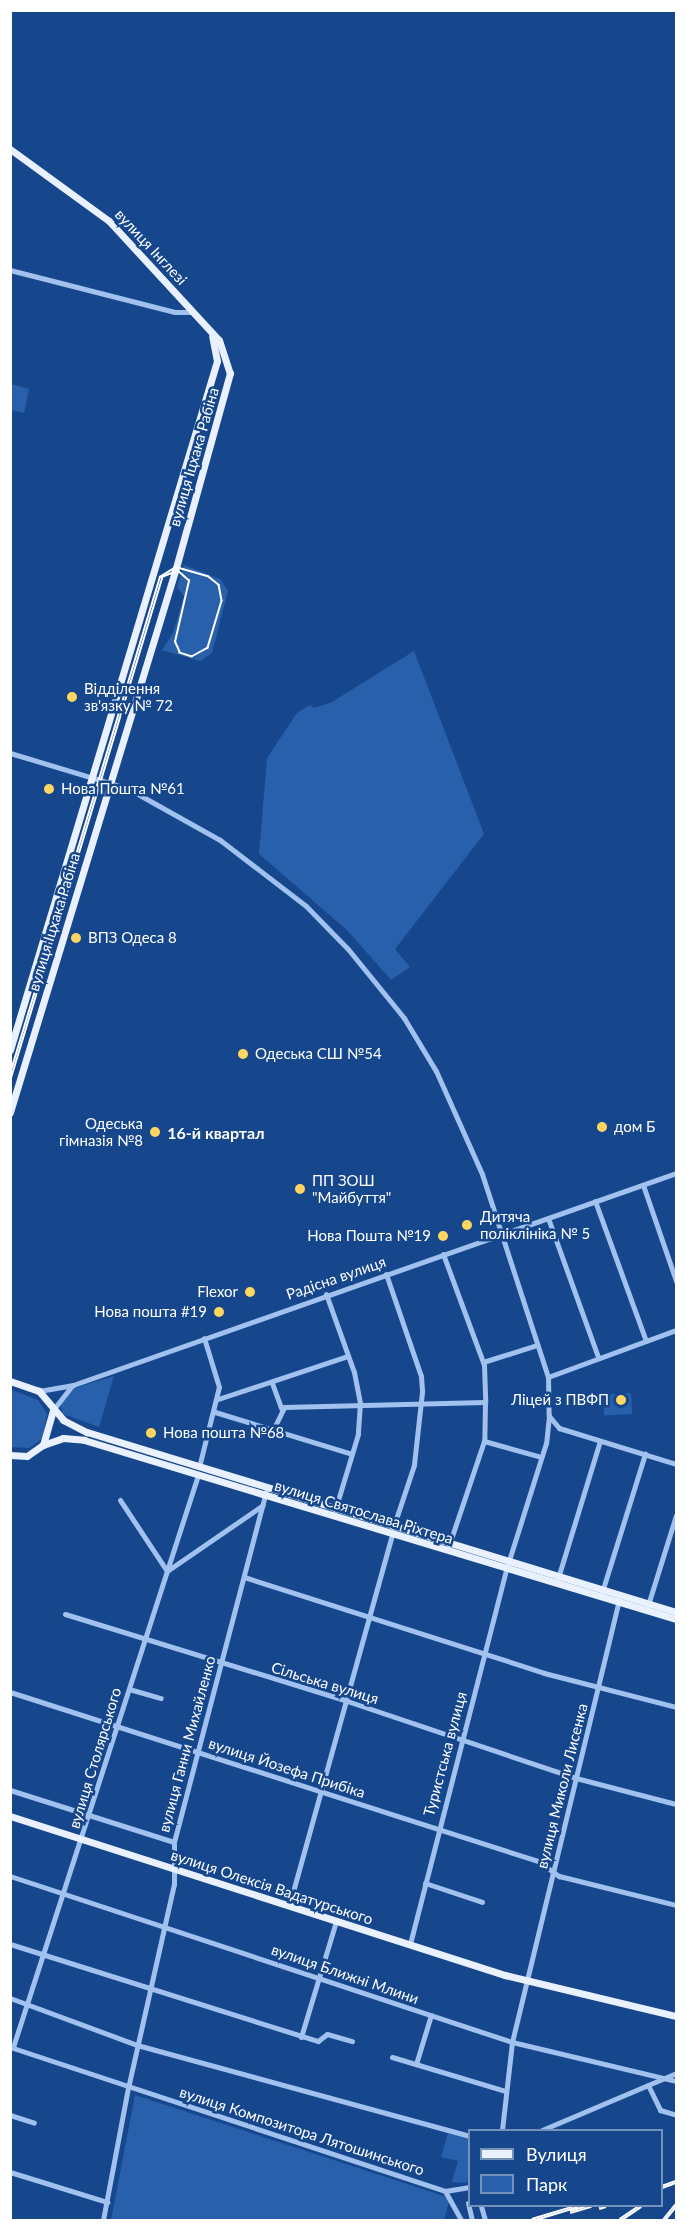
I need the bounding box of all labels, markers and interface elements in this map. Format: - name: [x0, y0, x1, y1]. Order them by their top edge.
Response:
- street label: вулиця Інглезі: [111, 205, 191, 289]
- street label: вулиця Іцхака Рабіна: [166, 385, 222, 529]
- place label: Відділення зв'язку № 72: [84, 679, 173, 714]
- marker: Відділення зв'язку № 72: [65, 690, 79, 704]
- place label: Нова Пошта №61: [61, 780, 185, 798]
- marker: Нова Пошта №61: [42, 782, 56, 796]
- street label: вулиця Іцхака Рабіна: [24, 851, 84, 993]
- place label: ВПЗ Одеса 8: [88, 929, 177, 947]
- marker: ВПЗ Одеса 8: [69, 931, 83, 945]
- place label: Одеська СШ №54: [255, 1045, 382, 1063]
- marker: Одеська СШ №54: [236, 1047, 250, 1061]
- place label: Одеська гімназія №8: [59, 1114, 143, 1149]
- place label: дом Б: [614, 1118, 655, 1136]
- marker: дом Б: [595, 1120, 609, 1134]
- district label: 16-й квартал: [167, 1123, 265, 1143]
- marker: Одеська гімназія №8: [148, 1125, 162, 1139]
- place label: ПП ЗОШ "Майбуття": [312, 1171, 391, 1206]
- marker: ПП ЗОШ "Майбуття": [293, 1182, 307, 1196]
- place label: Дитяча поліклініка № 5: [480, 1207, 590, 1242]
- marker: Дитяча поліклініка № 5: [458, 1216, 476, 1234]
- place label: Нова Пошта №19: [307, 1227, 431, 1245]
- marker: Нова Пошта №19: [436, 1229, 450, 1243]
- street label: Радісна вулиця: [284, 1253, 388, 1303]
- place label: Flexor: [197, 1283, 238, 1301]
- marker: Flexor: [243, 1285, 257, 1299]
- place label: Нова пошта #19: [94, 1303, 207, 1321]
- marker: Нова пошта #19: [212, 1305, 226, 1319]
- place label: Ліцей з ПВФП: [511, 1391, 609, 1409]
- marker: Ліцей з ПВФП: [614, 1393, 628, 1407]
- place label: Нова пошта №68: [163, 1424, 284, 1442]
- marker: Нова пошта №68: [144, 1426, 158, 1440]
- street label: вулиця Святослава Ріхтера: [273, 1476, 455, 1548]
- street label: вулиця Ганни Михайленко: [155, 1654, 219, 1834]
- street label: Сільська вулиця: [269, 1658, 381, 1708]
- street label: вулиця Столярського: [65, 1685, 125, 1831]
- street label: Туристська вулиця: [420, 1690, 470, 1818]
- street label: вулиця Миколи Лисенка: [533, 1702, 591, 1870]
- street label: вулиця Йозефа Прибіка: [206, 1734, 368, 1802]
- street label: вулиця Олексія Вадатурського: [169, 1846, 375, 1928]
- street label: вулиця Ближні Млини: [269, 1940, 421, 2008]
- street label: вулиця Композитора Лятошинського: [177, 2083, 427, 2179]
- legend: [468, 2129, 663, 2207]
- text: Вулиця: [526, 2143, 587, 2165]
- text: Парк: [526, 2173, 567, 2195]

